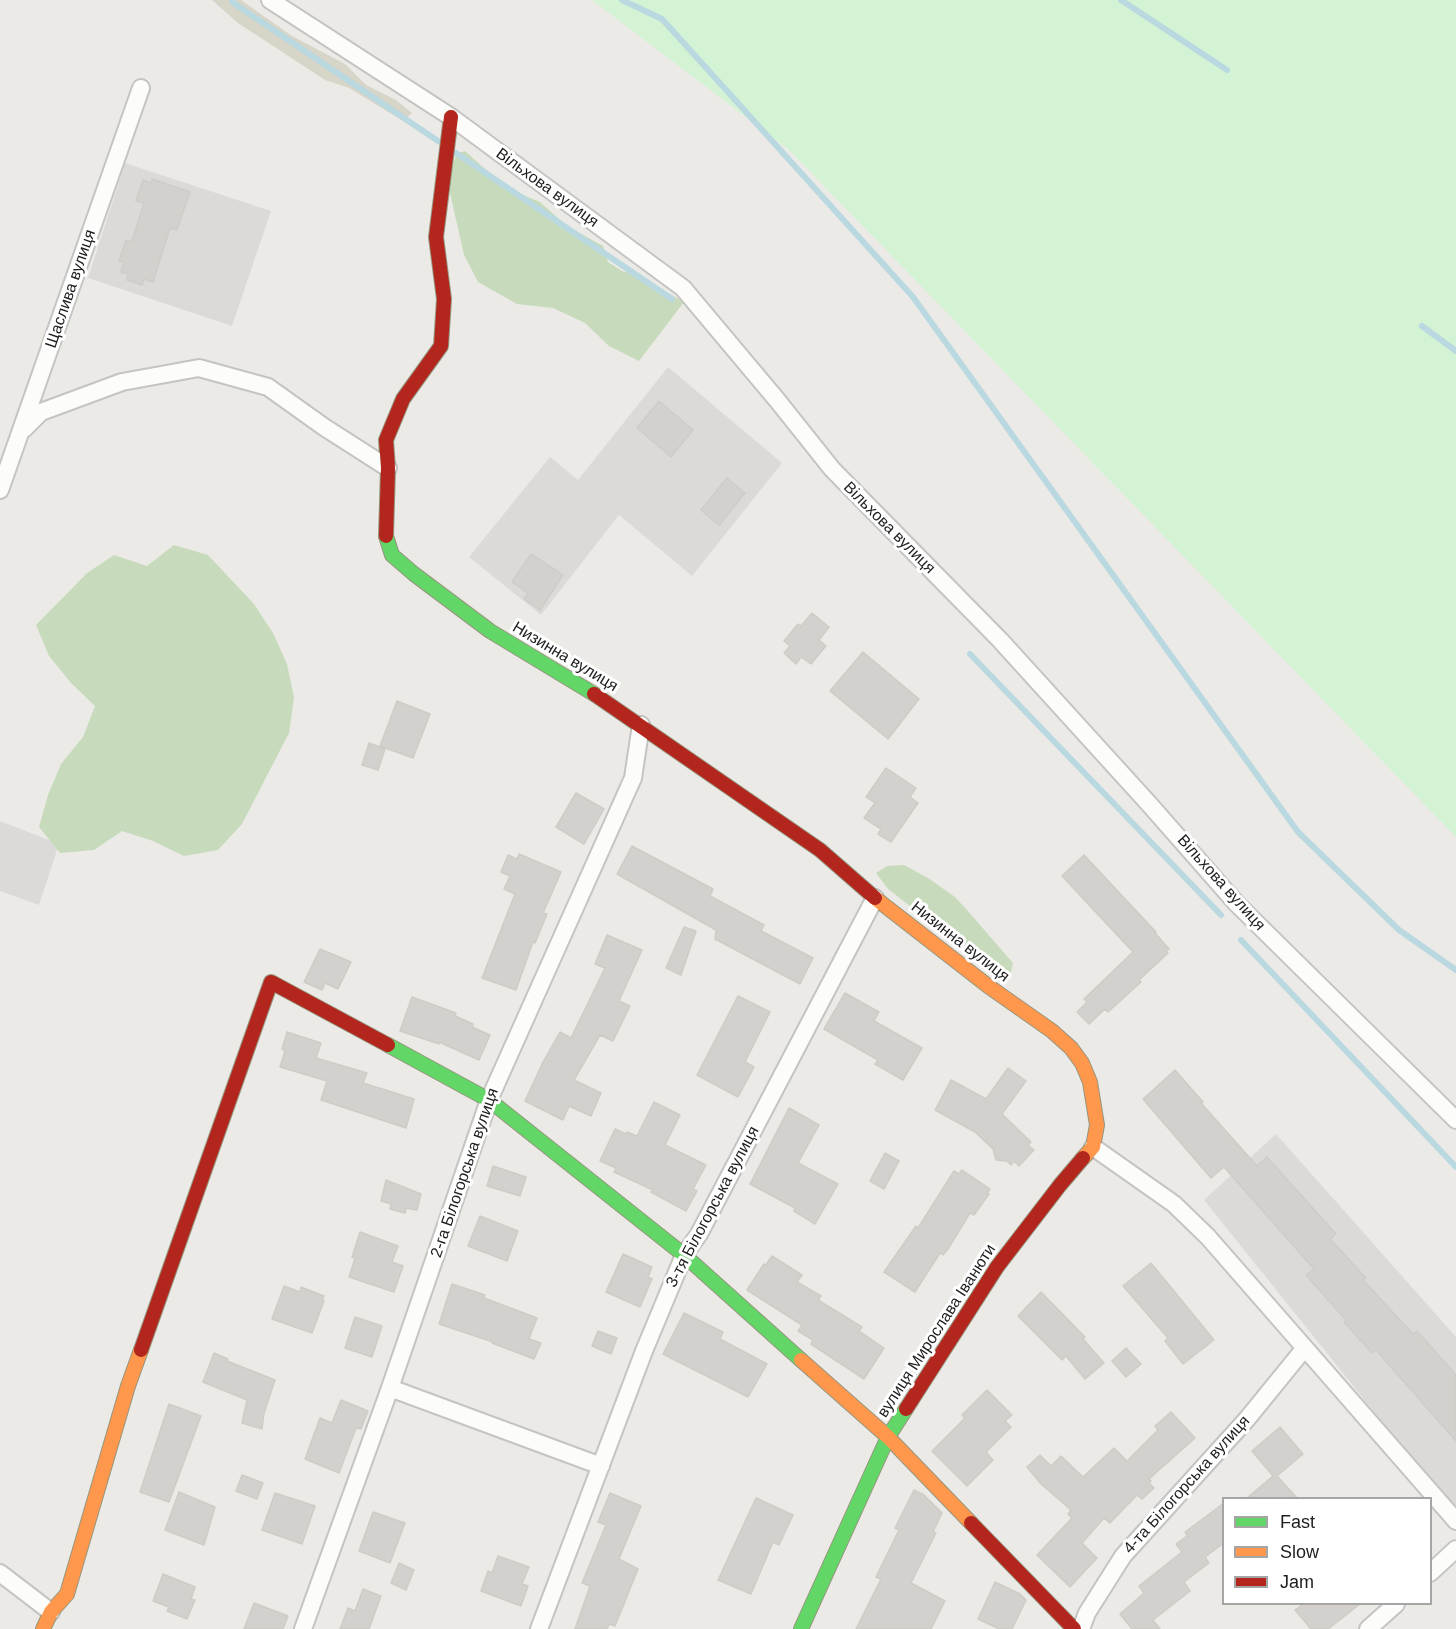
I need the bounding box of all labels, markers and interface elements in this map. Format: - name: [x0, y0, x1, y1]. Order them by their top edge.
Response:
- street label: Вільхова вулиця: [492, 144, 602, 232]
- street label: Щаслива вулиця: [42, 227, 100, 351]
- street label: Вільхова вулиця: [839, 478, 939, 578]
- street label: Низинна вулиця: [509, 618, 621, 696]
- street label: Вільхова вулиця: [1173, 831, 1269, 935]
- street label: Низинна вулиця: [907, 898, 1013, 986]
- street label: 2-га Білогорська вулиця: [427, 1086, 503, 1260]
- street label: 3-тя Білогорська вулиця: [662, 1123, 764, 1291]
- street label: вулиця Мирослава Іванюти: [874, 1241, 1000, 1421]
- street label: 4-та Білогорська вулиця: [1120, 1412, 1254, 1558]
- legend: [1222, 1497, 1432, 1605]
- text: Fast: [1280, 1512, 1315, 1532]
- text: Slow: [1280, 1542, 1319, 1562]
- text: Jam: [1280, 1572, 1314, 1592]

